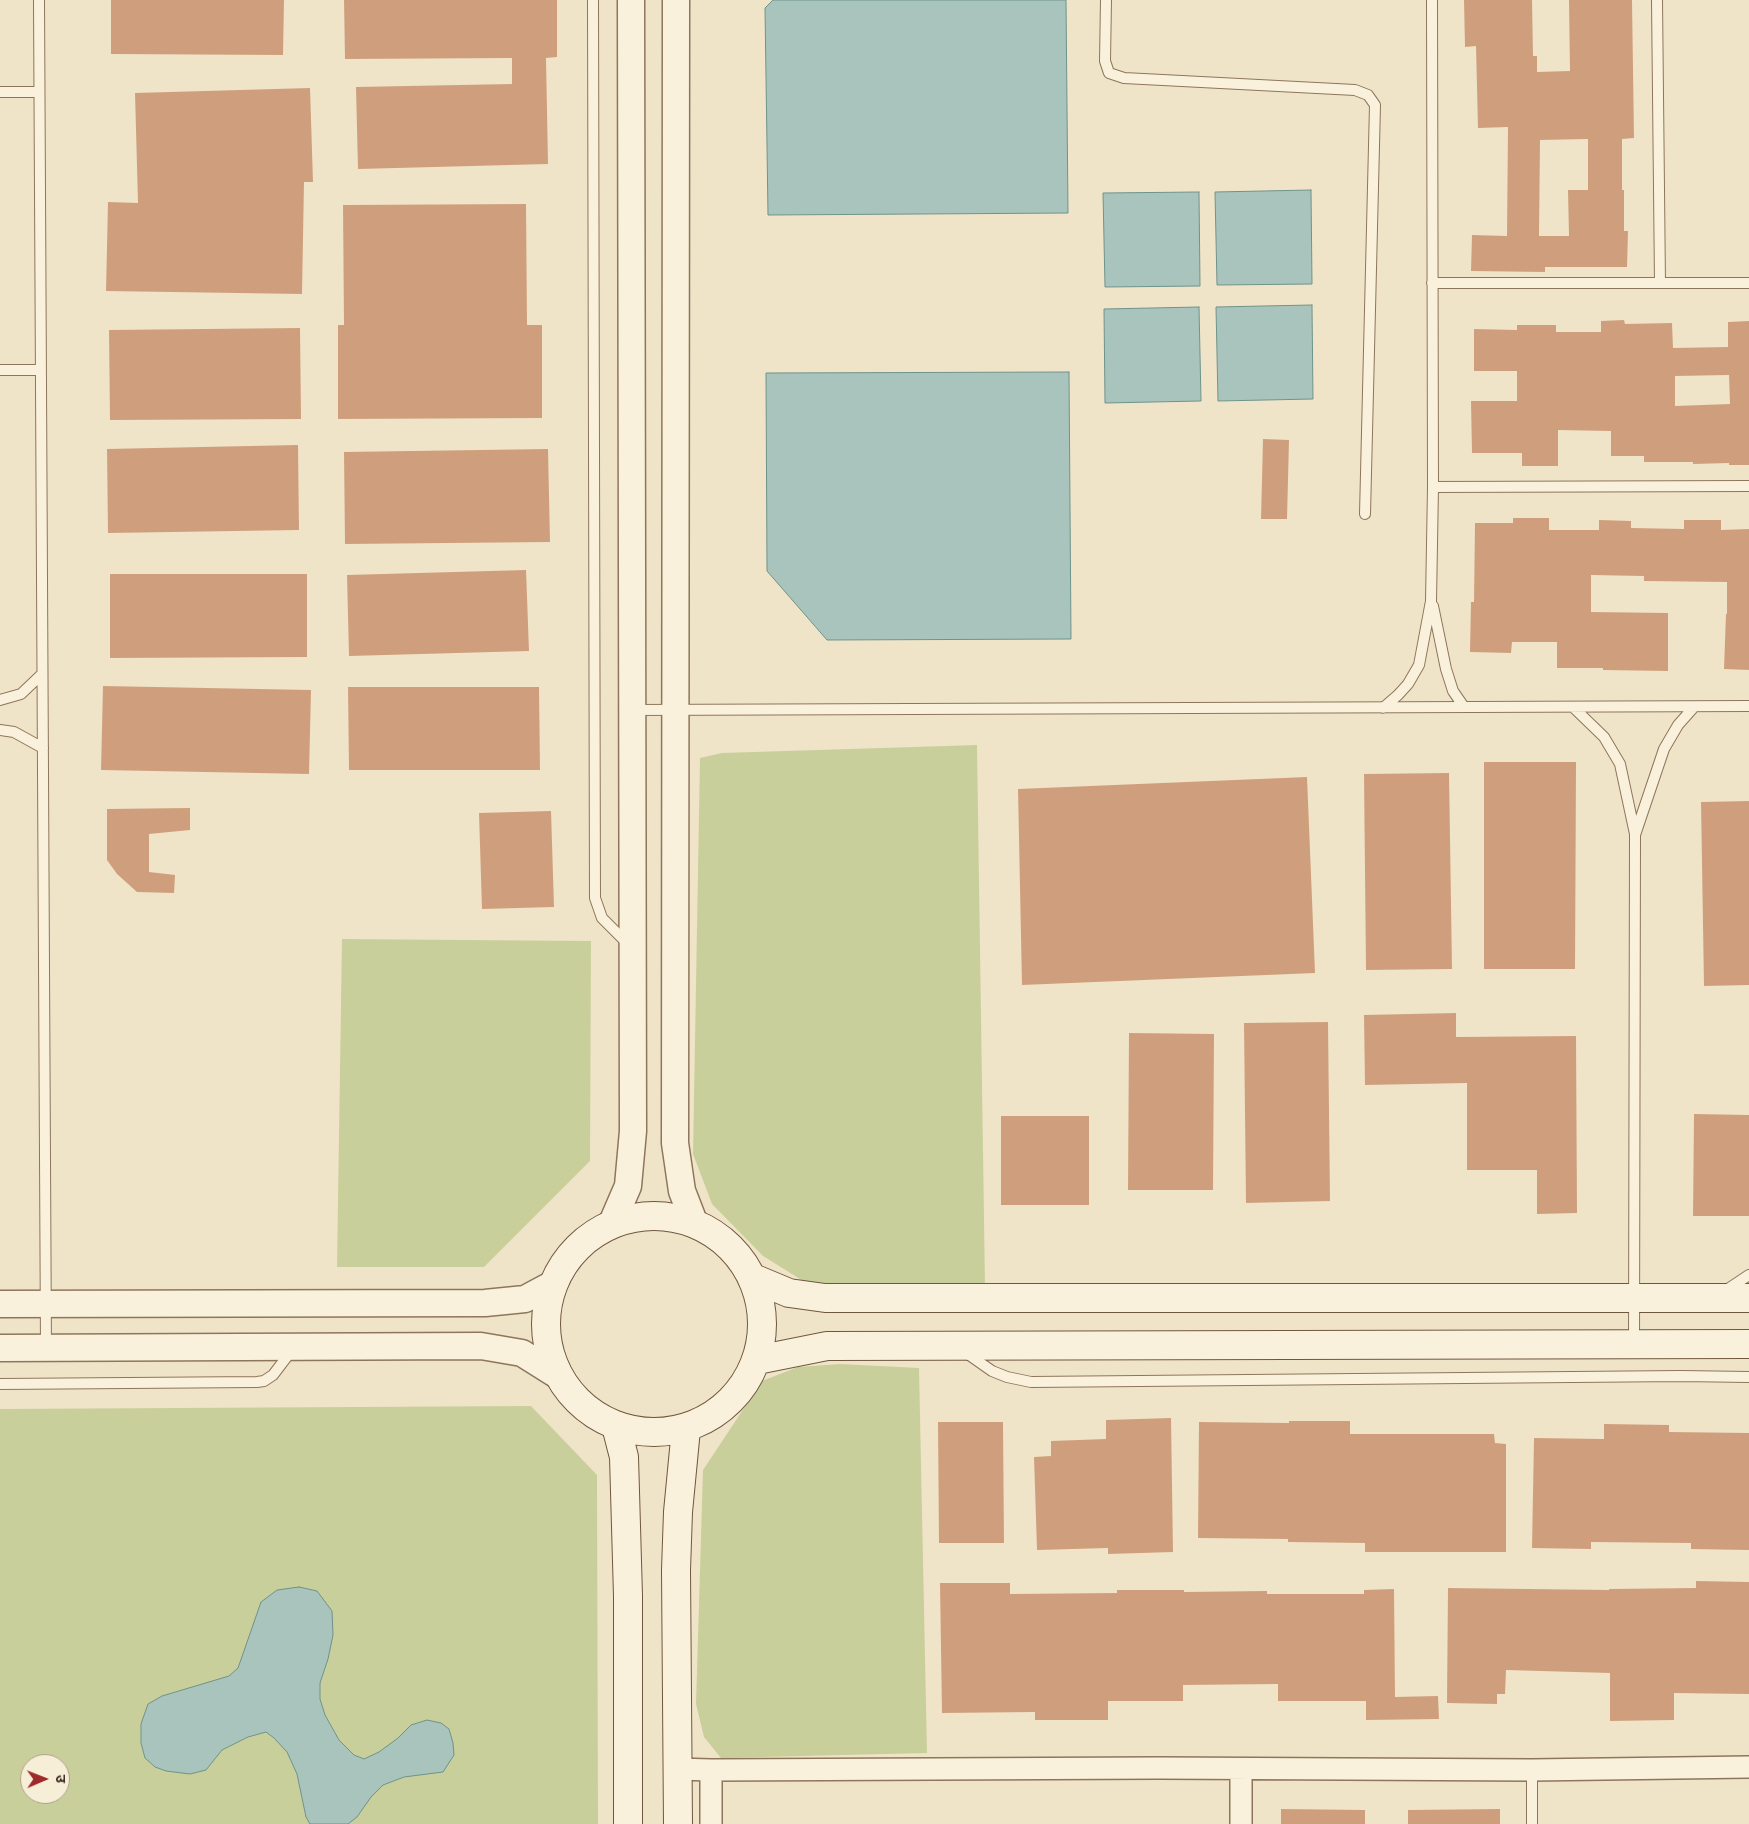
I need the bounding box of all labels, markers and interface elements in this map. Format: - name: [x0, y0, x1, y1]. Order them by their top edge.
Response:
- north arrow: [20, 1754, 70, 1804]
- text: उ: [50, 1774, 69, 1783]

